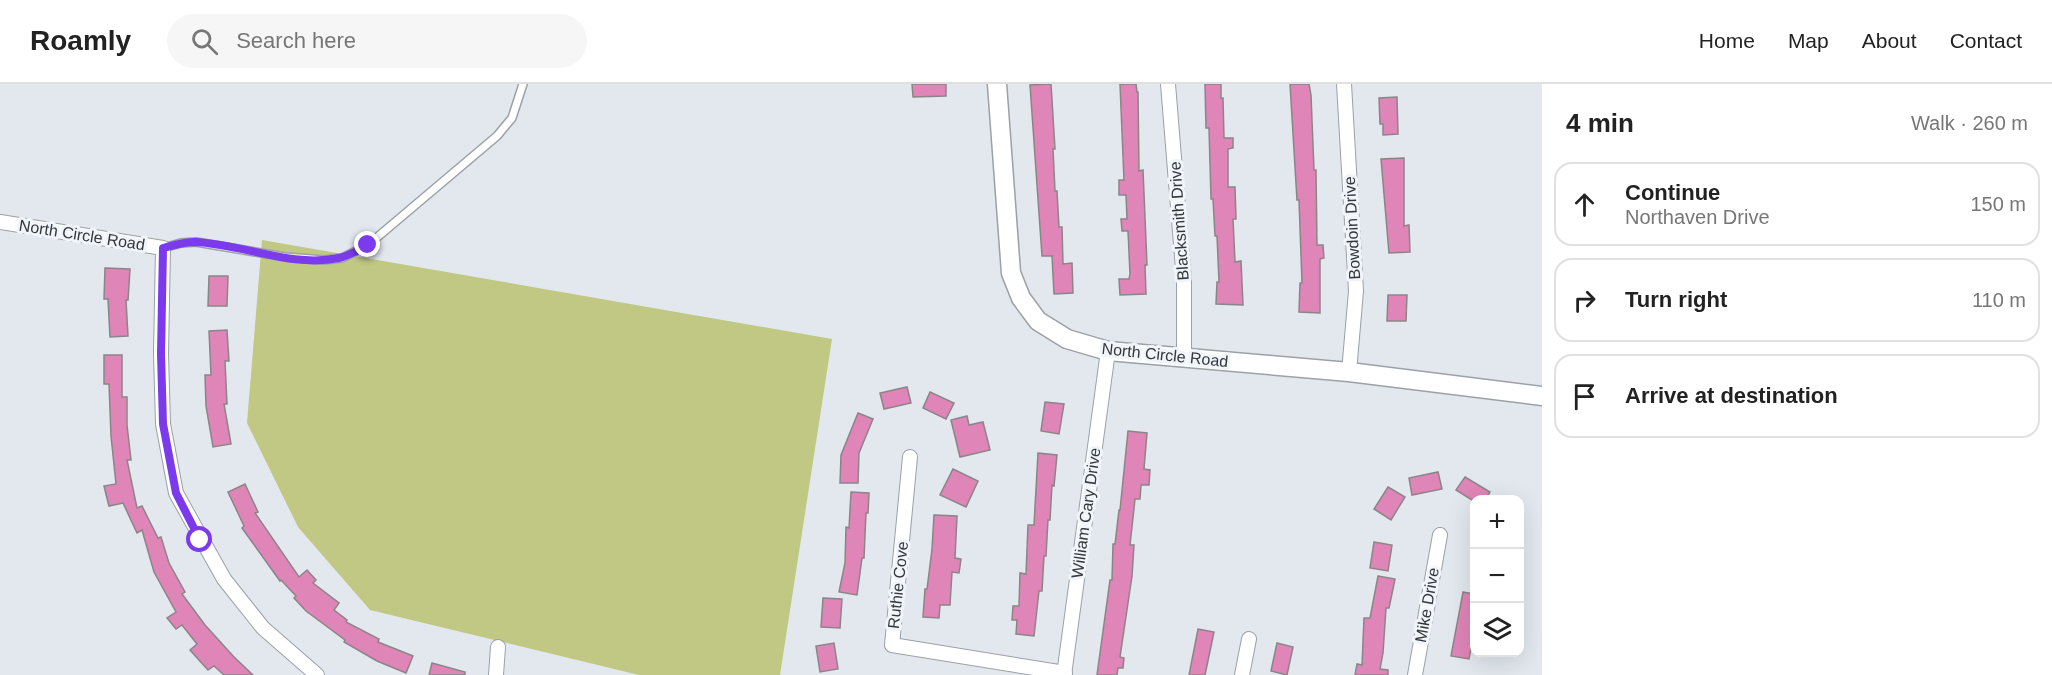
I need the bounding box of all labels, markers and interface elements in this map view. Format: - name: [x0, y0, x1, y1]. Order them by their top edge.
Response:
- search box: [167, 14, 587, 68]
- text: Roamly: [30, 25, 131, 56]
- icon: search: [188, 25, 221, 58]
- text: Search here: [236, 28, 356, 53]
- text: Home: [1699, 29, 1755, 52]
- text: Map: [1788, 29, 1829, 52]
- text: About: [1862, 29, 1917, 52]
- text: Contact: [1950, 29, 2022, 52]
- text: 4 min: [1566, 108, 1634, 138]
- text: Walk · 260 m: [1911, 112, 2028, 134]
- street label: Blacksmith Drive: [1166, 161, 1192, 281]
- street label: Bowdoin Drive: [1341, 176, 1363, 280]
- text: Continue: [1625, 180, 1720, 205]
- icon: ahead: [1568, 188, 1601, 221]
- text: 150 m: [1970, 193, 2026, 215]
- text: Northaven Drive: [1625, 206, 1770, 228]
- street label: North Circle Road: [18, 217, 146, 253]
- route end: [354, 231, 380, 257]
- icon: right: [1568, 284, 1601, 317]
- text: Turn right: [1625, 287, 1727, 312]
- text: 110 m: [1972, 289, 2026, 311]
- street label: North Circle Road: [1101, 340, 1229, 370]
- icon: arrive: [1568, 380, 1601, 413]
- text: Arrive at destination: [1625, 383, 1838, 408]
- street label: William Cary Drive: [1068, 447, 1104, 579]
- map controls: [1470, 495, 1524, 657]
- button: +: [1470, 495, 1524, 549]
- route start: [186, 526, 212, 552]
- street label: Ruthie Cove: [885, 540, 911, 630]
- button: −: [1470, 549, 1524, 603]
- street label: Mike Drive: [1412, 566, 1442, 644]
- button: layers: [1470, 603, 1524, 657]

